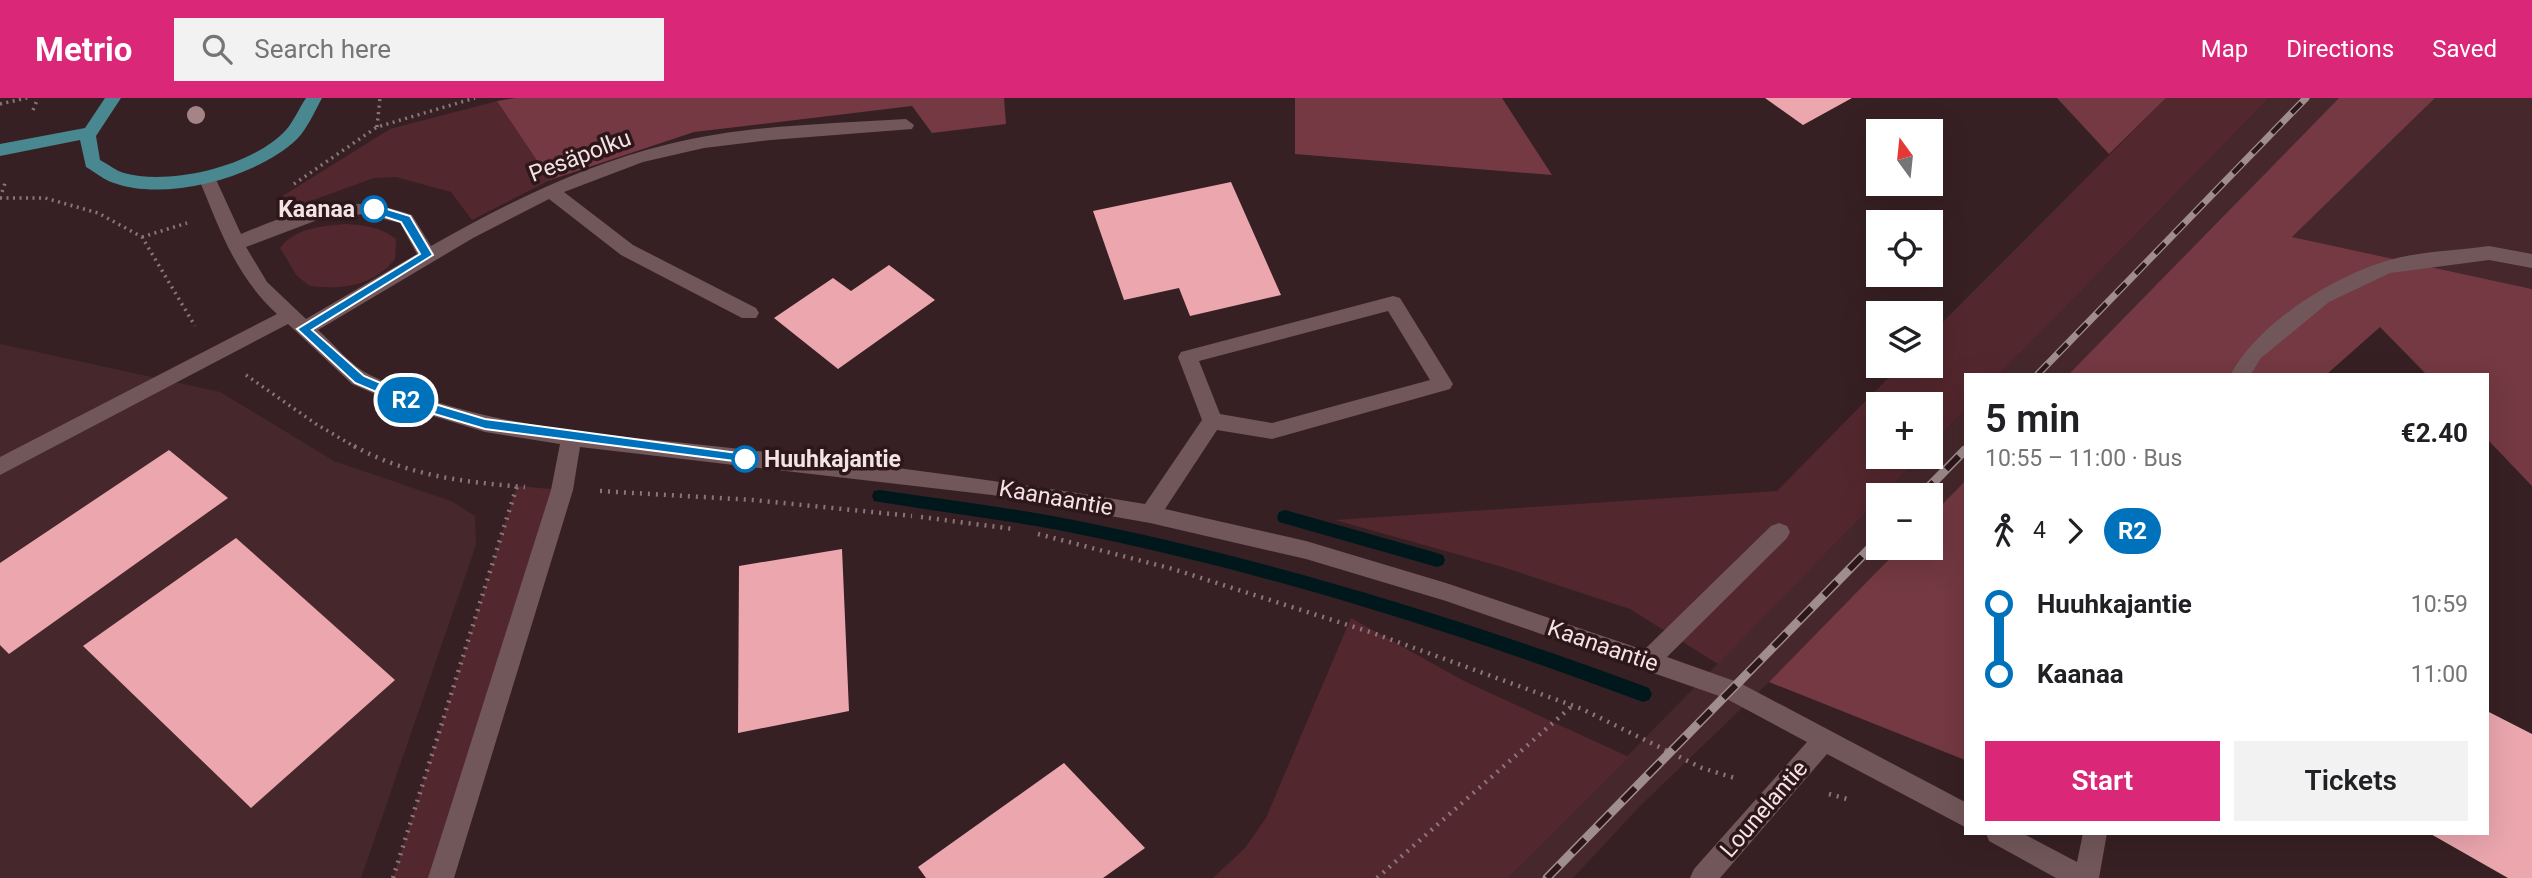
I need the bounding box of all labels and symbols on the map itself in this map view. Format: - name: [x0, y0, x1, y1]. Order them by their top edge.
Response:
- north arrow: [1866, 119, 1942, 196]
- street label: Pesäpolku: [525, 124, 635, 188]
- place label: Kaanaa: [278, 196, 355, 223]
- marker: Kaanaa: [361, 196, 387, 222]
- line badge: R2: [374, 377, 438, 423]
- marker: Huuhkajantie: [732, 446, 758, 472]
- place label: Huuhkajantie: [764, 446, 901, 473]
- street label: Kaanaantie: [997, 475, 1115, 521]
- street label: Kaanaantie: [1544, 614, 1662, 678]
- street label: Lounelantie: [1715, 755, 1813, 863]

